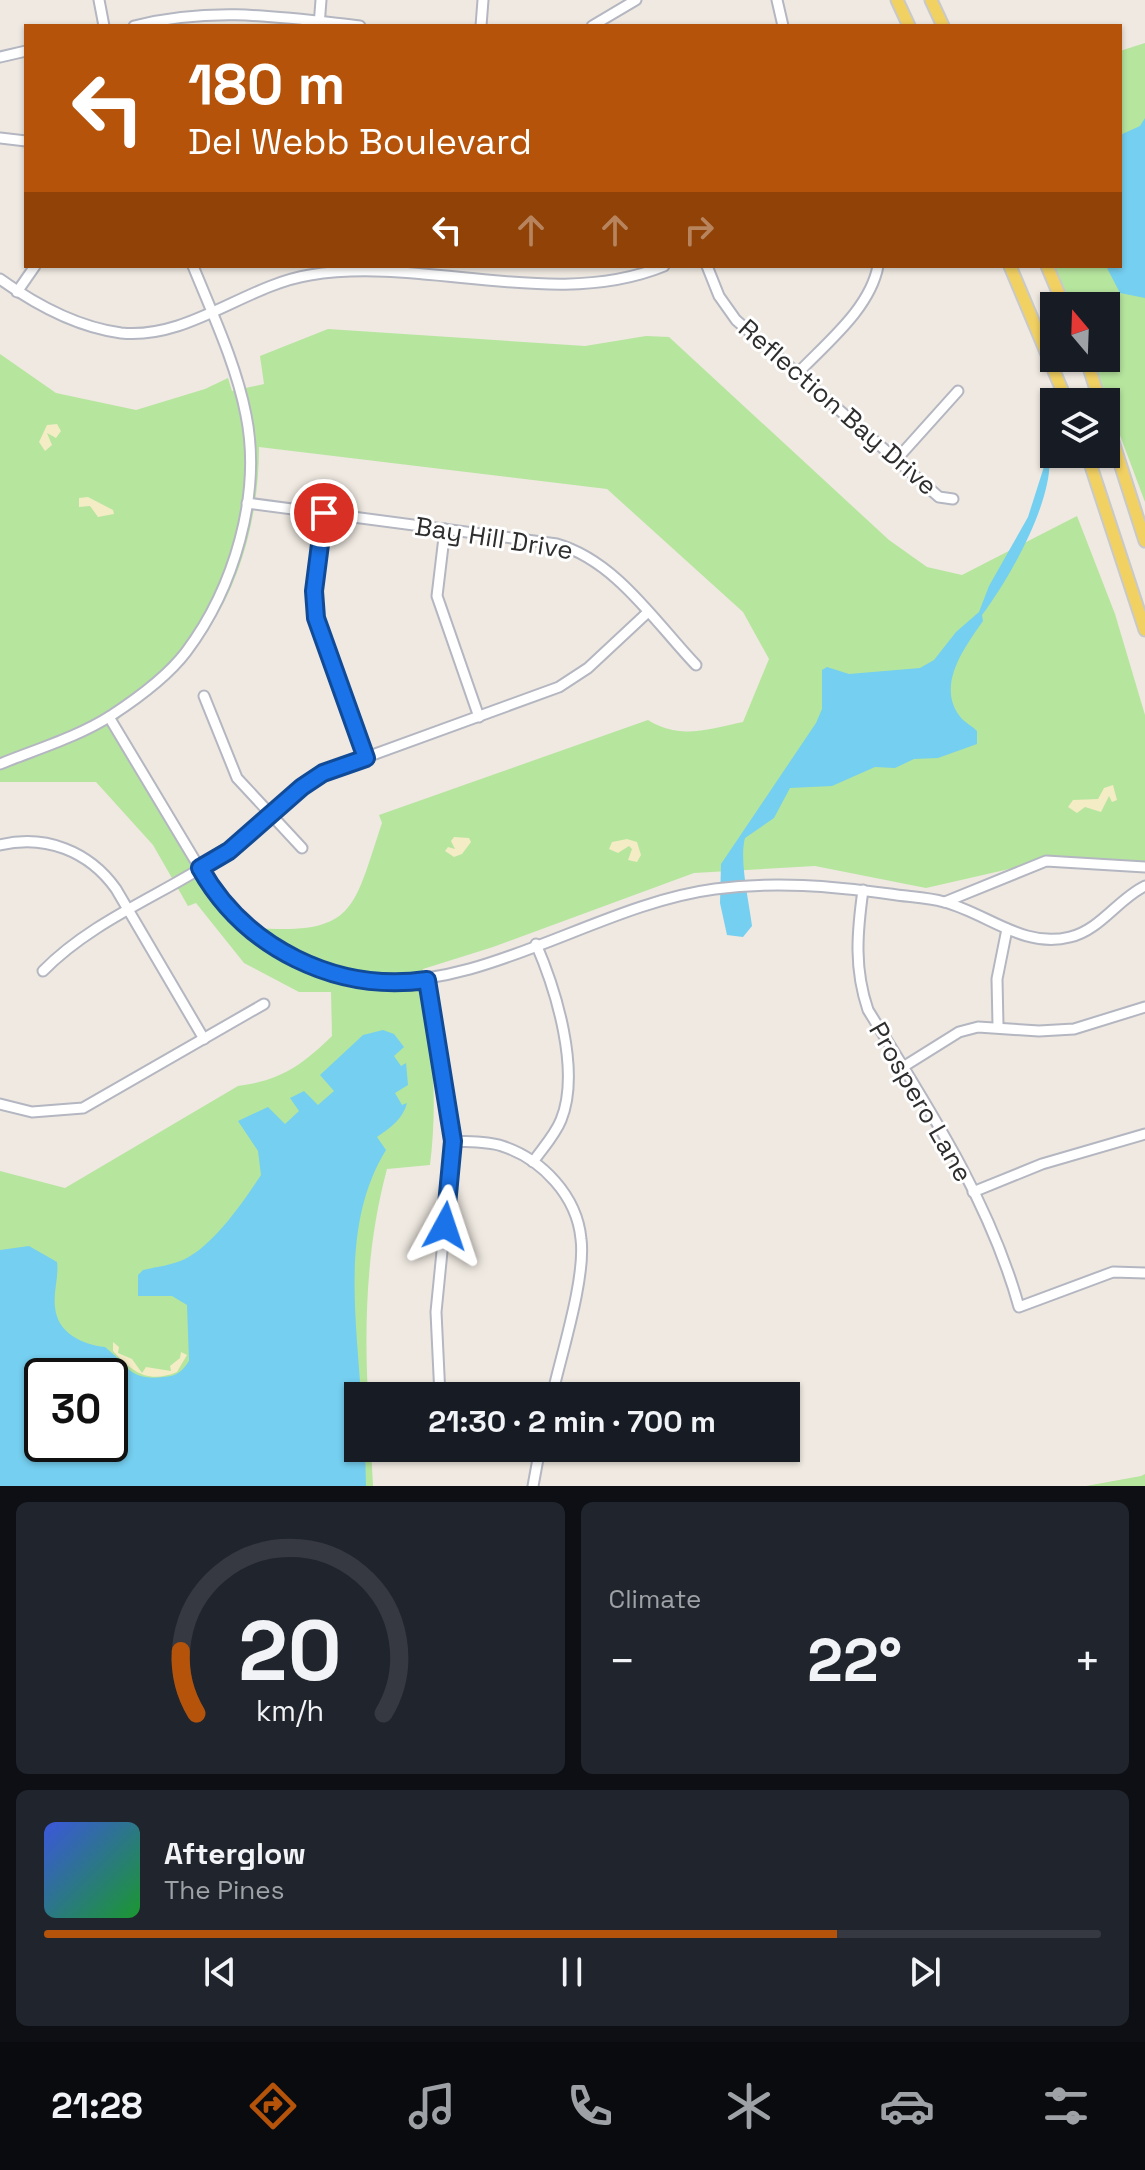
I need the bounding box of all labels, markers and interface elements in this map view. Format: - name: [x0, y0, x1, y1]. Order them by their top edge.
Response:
- text: 180 m: [188, 49, 345, 120]
- icon: left: [56, 56, 160, 160]
- text: Del Webb Boulevard: [188, 119, 532, 165]
- icon: left: [425, 208, 469, 252]
- icon: ahead: [509, 208, 553, 252]
- icon: ahead: [593, 208, 637, 252]
- icon: right: [677, 208, 721, 252]
- north arrow: [1040, 292, 1120, 372]
- map controls: [1040, 292, 1120, 468]
- street label: Reflection Bay Drive: [732, 311, 944, 503]
- button: layers: [1040, 388, 1120, 468]
- pin: [290, 479, 358, 547]
- icon: arrive: [302, 491, 346, 535]
- street label: Bay Hill Drive: [413, 509, 575, 567]
- street label: Prospero Lane: [861, 1016, 981, 1188]
- position arrow: [403, 1184, 487, 1268]
- speed limit sign: 30: [24, 1358, 128, 1462]
- text: 21:30 · 2 min · 700 m: [428, 1402, 716, 1441]
- text: Climate: [609, 1582, 701, 1616]
- text: 20: [239, 1598, 342, 1704]
- text: 22°: [807, 1622, 902, 1699]
- text: −: [609, 1633, 636, 1689]
- text: +: [1074, 1633, 1101, 1689]
- text: km/h: [256, 1693, 324, 1729]
- text: Afterglow: [164, 1834, 306, 1873]
- text: The Pines: [164, 1873, 284, 1907]
- icon: previous: [198, 1950, 242, 1994]
- icon: pause: [550, 1950, 594, 1994]
- icon: next: [903, 1950, 947, 1994]
- icon: directions: [245, 2078, 301, 2134]
- icon: music: [404, 2078, 460, 2134]
- icon: phone: [562, 2078, 618, 2134]
- icon: climate: [721, 2078, 777, 2134]
- icon: car: [879, 2078, 935, 2134]
- icon: filters: [1038, 2078, 1094, 2134]
- text: 21:28: [51, 2083, 143, 2129]

